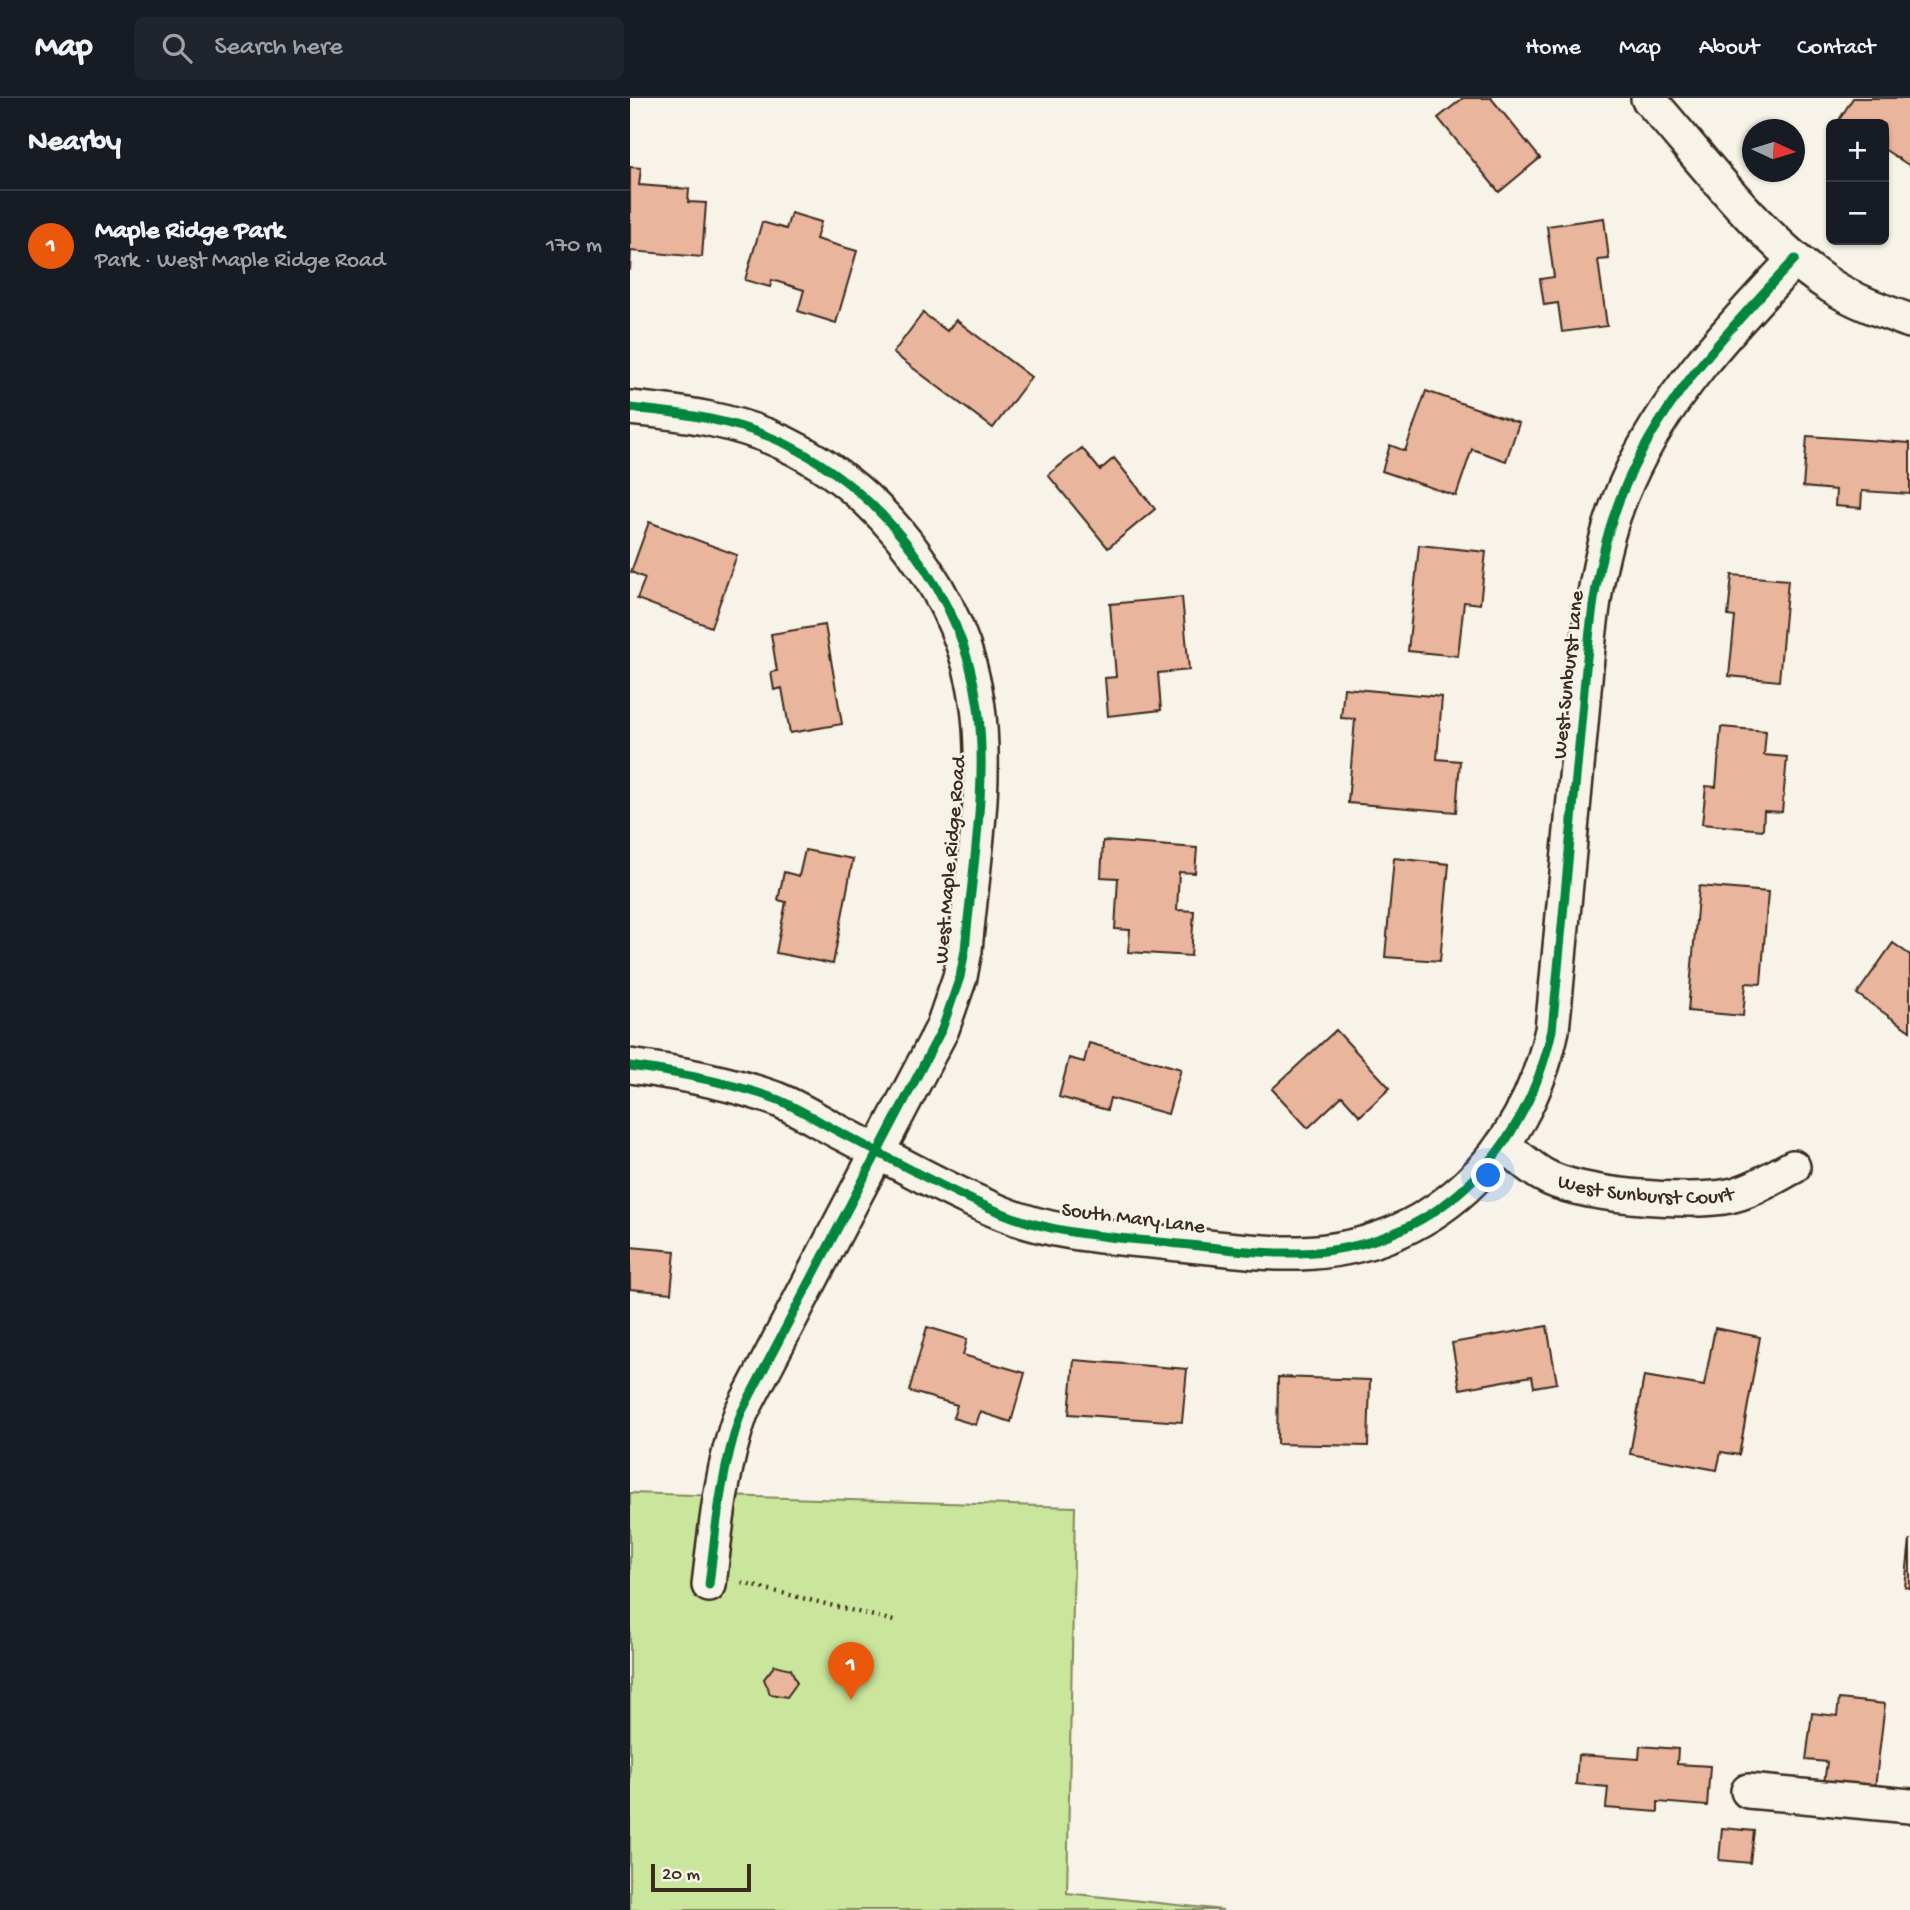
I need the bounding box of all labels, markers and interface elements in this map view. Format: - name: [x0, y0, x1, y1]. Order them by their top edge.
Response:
- search box: [134, 17, 624, 80]
- text: Map: [35, 29, 92, 67]
- icon: search: [158, 29, 196, 67]
- text: Search here: [214, 33, 343, 64]
- text: Home: [1525, 34, 1581, 63]
- text: Map: [1619, 34, 1661, 63]
- text: About: [1699, 34, 1759, 63]
- text: Contact: [1797, 34, 1875, 63]
- north arrow: [1742, 119, 1805, 182]
- map controls: [1826, 119, 1889, 245]
- button: +: [1826, 119, 1889, 182]
- text: Nearby: [28, 126, 121, 161]
- button: −: [1826, 182, 1889, 245]
- text: Maple Ridge Park: [95, 217, 284, 248]
- text: 1: [46, 233, 56, 260]
- text: 170 m: [546, 233, 602, 260]
- text: Park · West Maple Ridge Road: [95, 248, 385, 275]
- street label: West Sunburst Lane: [1549, 588, 1591, 761]
- street label: West Maple Ridge Road: [930, 753, 974, 965]
- your location: [1471, 1158, 1505, 1192]
- street label: West Sunburst Court: [1554, 1170, 1739, 1212]
- street label: South Mary Lane: [1060, 1199, 1207, 1241]
- pin: 1: [828, 1642, 874, 1700]
- scale bar: [651, 1861, 751, 1893]
- text: 20 m: [662, 1864, 700, 1887]

